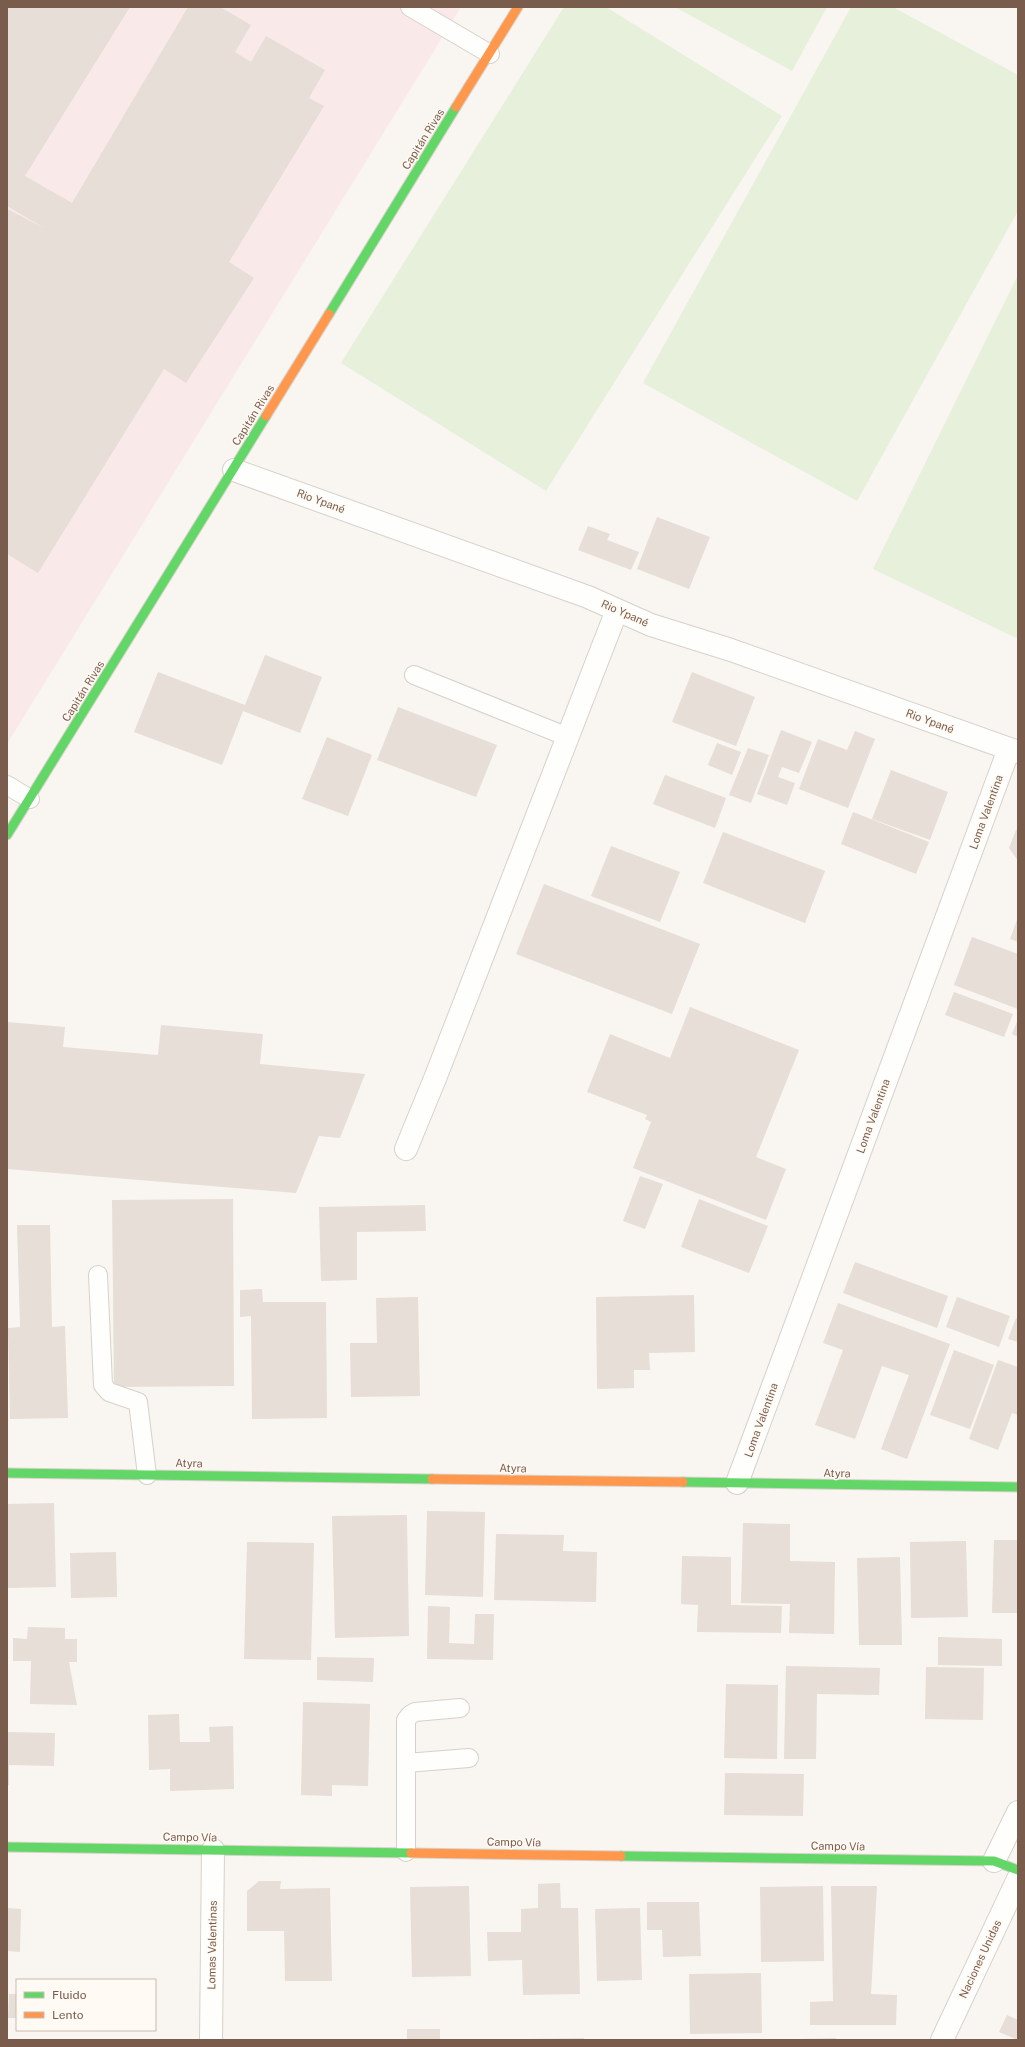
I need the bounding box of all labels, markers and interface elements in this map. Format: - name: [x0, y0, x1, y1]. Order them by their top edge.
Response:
- street label: Capitán Rivas: [400, 106, 447, 172]
- street label: Capitán Rivas: [230, 382, 277, 448]
- street label: Rio Ypané: [295, 487, 347, 515]
- street label: Rio Ypané: [599, 597, 651, 629]
- street label: Capitán Rivas: [60, 658, 107, 724]
- street label: Rio Ypané: [904, 707, 956, 735]
- street label: Loma Valentina: [967, 773, 1005, 851]
- street label: Loma Valentina: [854, 1077, 892, 1155]
- street label: Loma Valentina: [742, 1381, 780, 1459]
- street label: Atyra: [175, 1457, 203, 1469]
- street label: Atyra: [499, 1462, 527, 1474]
- street label: Atyra: [823, 1467, 851, 1479]
- street label: Campo Vía: [163, 1831, 217, 1843]
- street label: Campo Vía: [487, 1836, 541, 1848]
- street label: Campo Vía: [811, 1840, 865, 1852]
- street label: Lomas Valentinas: [205, 1900, 219, 1990]
- street label: Naciones Unidas: [957, 1918, 1004, 2000]
- legend: [16, 1979, 156, 2031]
- text: Fluido: [52, 1988, 87, 2002]
- text: Lento: [52, 2008, 84, 2022]

